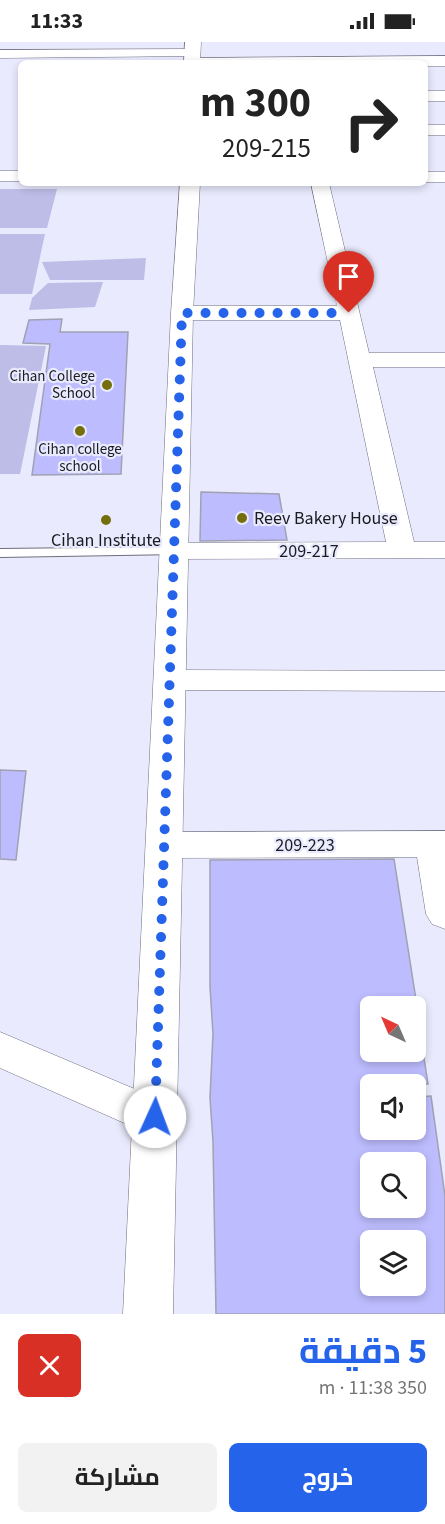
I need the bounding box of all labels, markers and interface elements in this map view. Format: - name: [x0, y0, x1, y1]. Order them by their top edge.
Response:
- text: 11:33: [30, 5, 83, 37]
- text: 300 m: [200, 73, 311, 133]
- icon: right: [332, 84, 410, 162]
- text: 209-215: [222, 129, 311, 168]
- pin: [323, 251, 374, 313]
- icon: arrive: [332, 260, 365, 293]
- place label: Cihan College School: [9, 366, 95, 404]
- marker: Cihan College School: [100, 378, 114, 392]
- marker: Cihan college school: [73, 424, 87, 438]
- place label: Cihan college school: [38, 439, 122, 477]
- place label: Reev Bakery House: [254, 506, 398, 531]
- marker: Reev Bakery House: [235, 511, 249, 525]
- marker: Cihan Institute: [99, 513, 113, 527]
- place label: Cihan Institute: [51, 528, 161, 553]
- street label: 209-217: [279, 539, 339, 564]
- street label: 209-223: [275, 833, 335, 858]
- north arrow: [360, 996, 426, 1062]
- map controls: [360, 996, 426, 1296]
- button: sound: [360, 1074, 426, 1140]
- position arrow: [123, 1085, 187, 1149]
- button: search: [360, 1152, 426, 1218]
- button: layers: [360, 1230, 426, 1296]
- text: 5 دقيقة: [299, 1326, 427, 1377]
- button: close: [18, 1334, 81, 1397]
- text: 350 m · 11:38: [319, 1374, 427, 1402]
- button: مشاركة: [18, 1443, 217, 1512]
- button: خروج: [229, 1443, 427, 1512]

